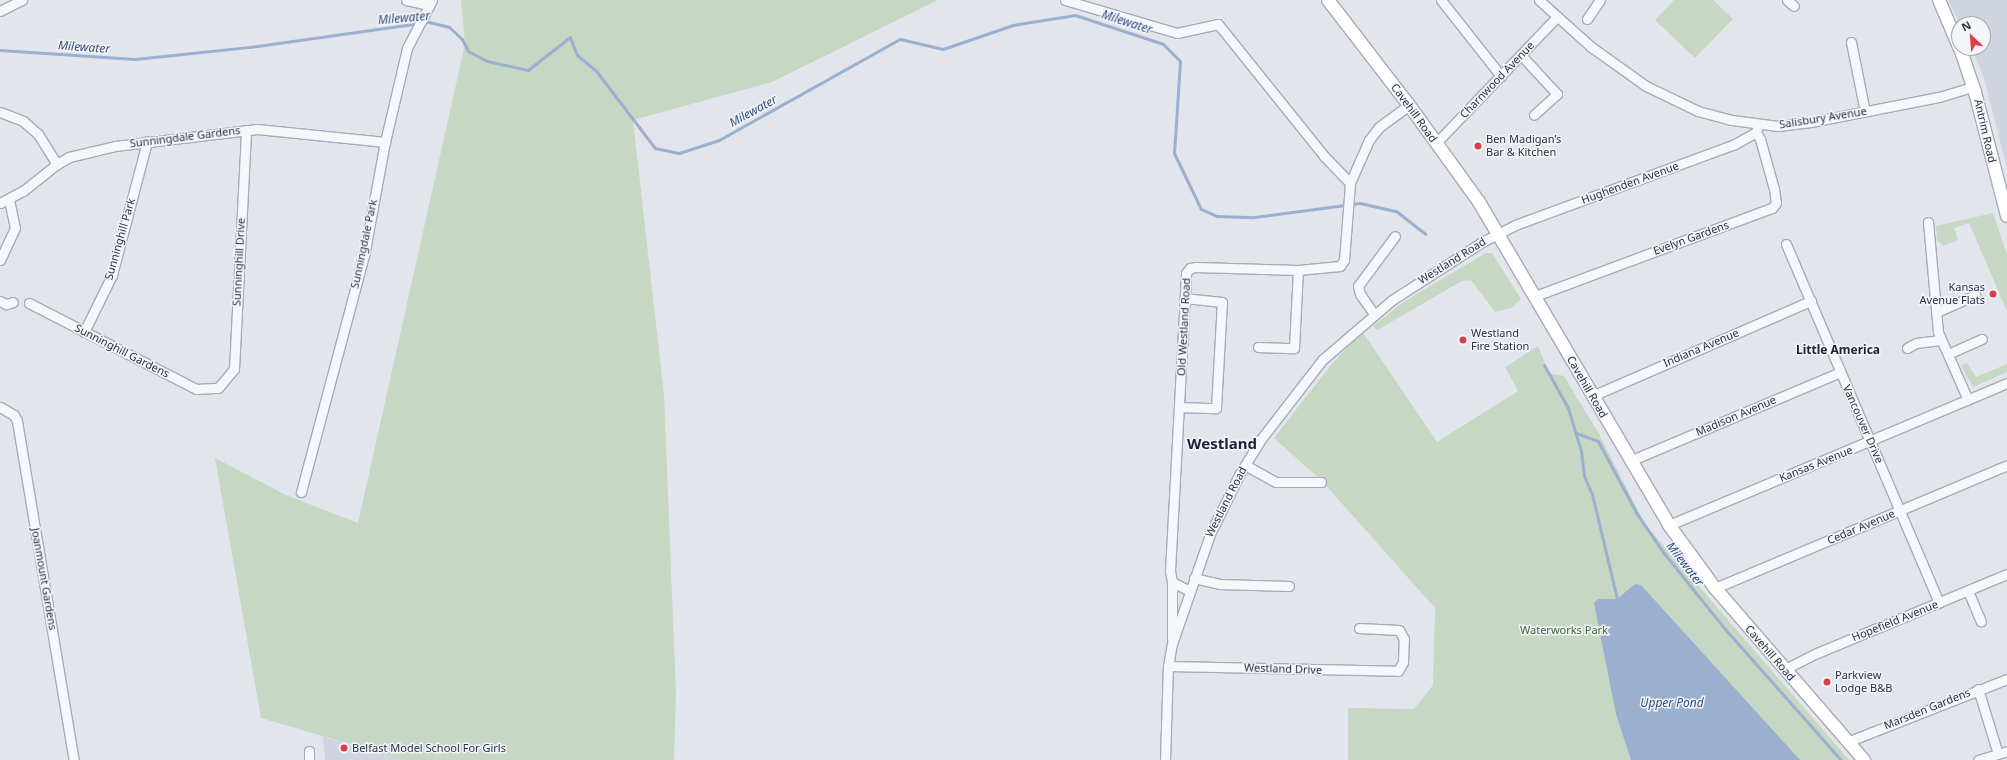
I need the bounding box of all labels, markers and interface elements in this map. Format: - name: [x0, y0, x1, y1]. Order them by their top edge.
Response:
- water label: Milewater: [1100, 7, 1154, 37]
- water label: Milewater: [377, 9, 431, 27]
- north arrow: [1951, 16, 1991, 56]
- text: N: [1959, 17, 1973, 34]
- water label: Milewater: [57, 38, 111, 56]
- street label: Charnwood Avenue: [1457, 39, 1537, 121]
- street label: Cavehill Road: [1388, 81, 1440, 145]
- water label: Milewater: [727, 92, 779, 130]
- street label: Antrim Road: [1971, 98, 1999, 164]
- street label: Salisbury Avenue: [1778, 105, 1868, 131]
- street label: Sunningdale Gardens: [129, 124, 241, 150]
- place label: Ben Madigan’s Bar & Kitchen: [1486, 133, 1561, 159]
- marker: Ben Madigan’s Bar & Kitchen: [1473, 141, 1483, 151]
- street label: Hughenden Avenue: [1579, 159, 1681, 207]
- street label: Sunninghill Park: [102, 197, 138, 281]
- street label: Sunningdale Park: [348, 198, 380, 290]
- street label: Sunninghill Drive: [230, 218, 248, 306]
- street label: Evelyn Gardens: [1651, 218, 1731, 258]
- street label: Westland Road: [1416, 235, 1488, 287]
- street label: Old Westland Road: [1175, 278, 1193, 376]
- place label: Kansas Avenue Flats: [1920, 281, 1985, 307]
- marker: Kansas Avenue Flats: [1988, 289, 1998, 299]
- street label: Sunninghill Gardens: [72, 321, 172, 381]
- street label: Indiana Avenue: [1661, 326, 1741, 370]
- place label: Westland Fire Station: [1471, 327, 1529, 353]
- marker: Westland Fire Station: [1458, 335, 1468, 345]
- district label: Little America: [1796, 343, 1880, 357]
- street label: Cavehill Road: [1564, 354, 1610, 420]
- street label: Vancouver Drive: [1840, 383, 1886, 465]
- street label: Madison Avenue: [1694, 393, 1778, 439]
- district label: Westland: [1187, 435, 1257, 453]
- street label: Kansas Avenue: [1777, 443, 1855, 485]
- street label: Westland Road: [1203, 465, 1249, 539]
- street label: Cedar Avenue: [1825, 507, 1897, 547]
- street label: Joanmount Gardens: [29, 527, 59, 631]
- water label: Milewater: [1663, 539, 1707, 589]
- street label: Hopefield Avenue: [1850, 598, 1940, 644]
- street label: Cavehill Road: [1742, 622, 1798, 684]
- park label: Waterworks Park: [1520, 623, 1608, 637]
- street label: Westland Drive: [1244, 661, 1322, 677]
- place label: Parkview Lodge B&B: [1835, 669, 1892, 695]
- marker: Parkview Lodge B&B: [1822, 677, 1832, 687]
- street label: Marsden Gardens: [1882, 686, 1972, 732]
- water label: Upper Pond: [1640, 696, 1704, 710]
- place label: Belfast Model School For Girls: [352, 741, 506, 755]
- marker: Belfast Model School For Girls: [339, 743, 349, 753]

